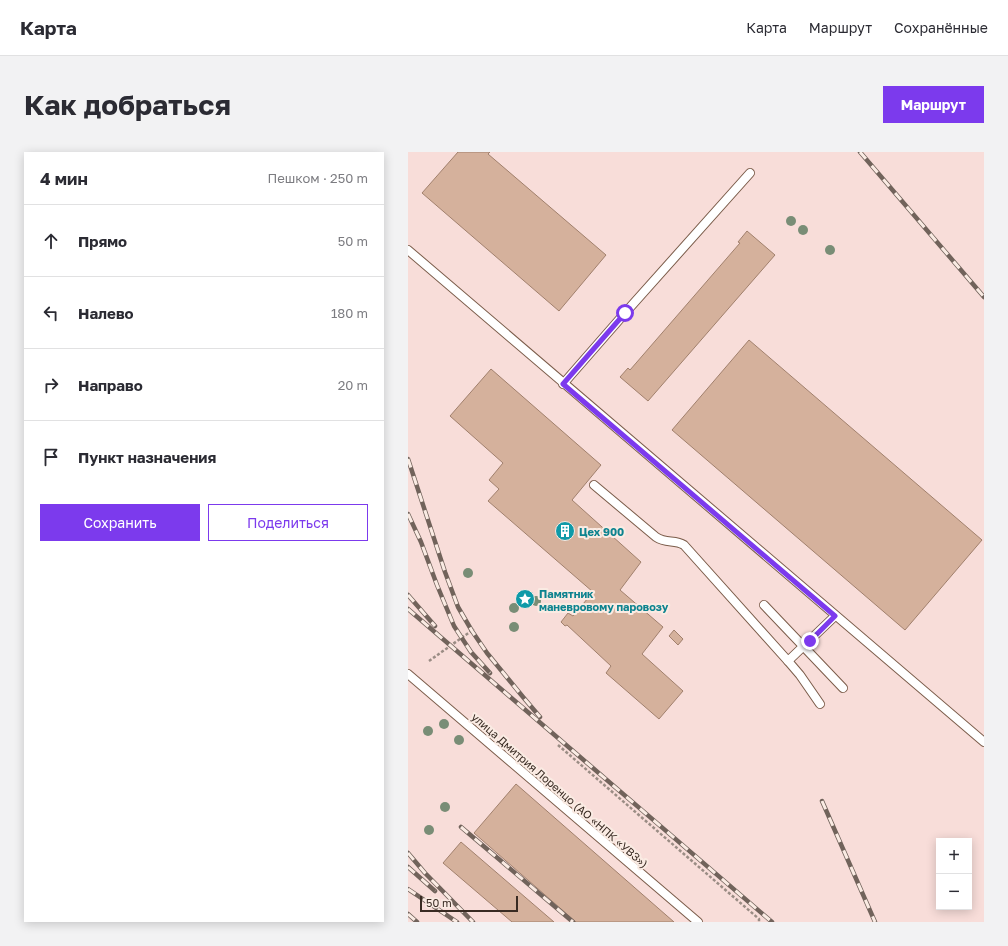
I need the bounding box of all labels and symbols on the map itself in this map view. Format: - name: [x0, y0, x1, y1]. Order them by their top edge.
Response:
- route start: [616, 304, 634, 322]
- building icon: Цех 900: [554, 520, 576, 542]
- place label: Цех 900: [579, 525, 624, 538]
- place label: Памятник маневровому паровозу: [539, 587, 669, 613]
- place icon: Памятник маневровому паровозу: [514, 588, 536, 610]
- route end: [801, 632, 819, 650]
- street label: улица Дмитрия Лоренцо (АО «НПК «УВЗ»): [469, 710, 651, 870]
- scale bar: [420, 894, 518, 913]

